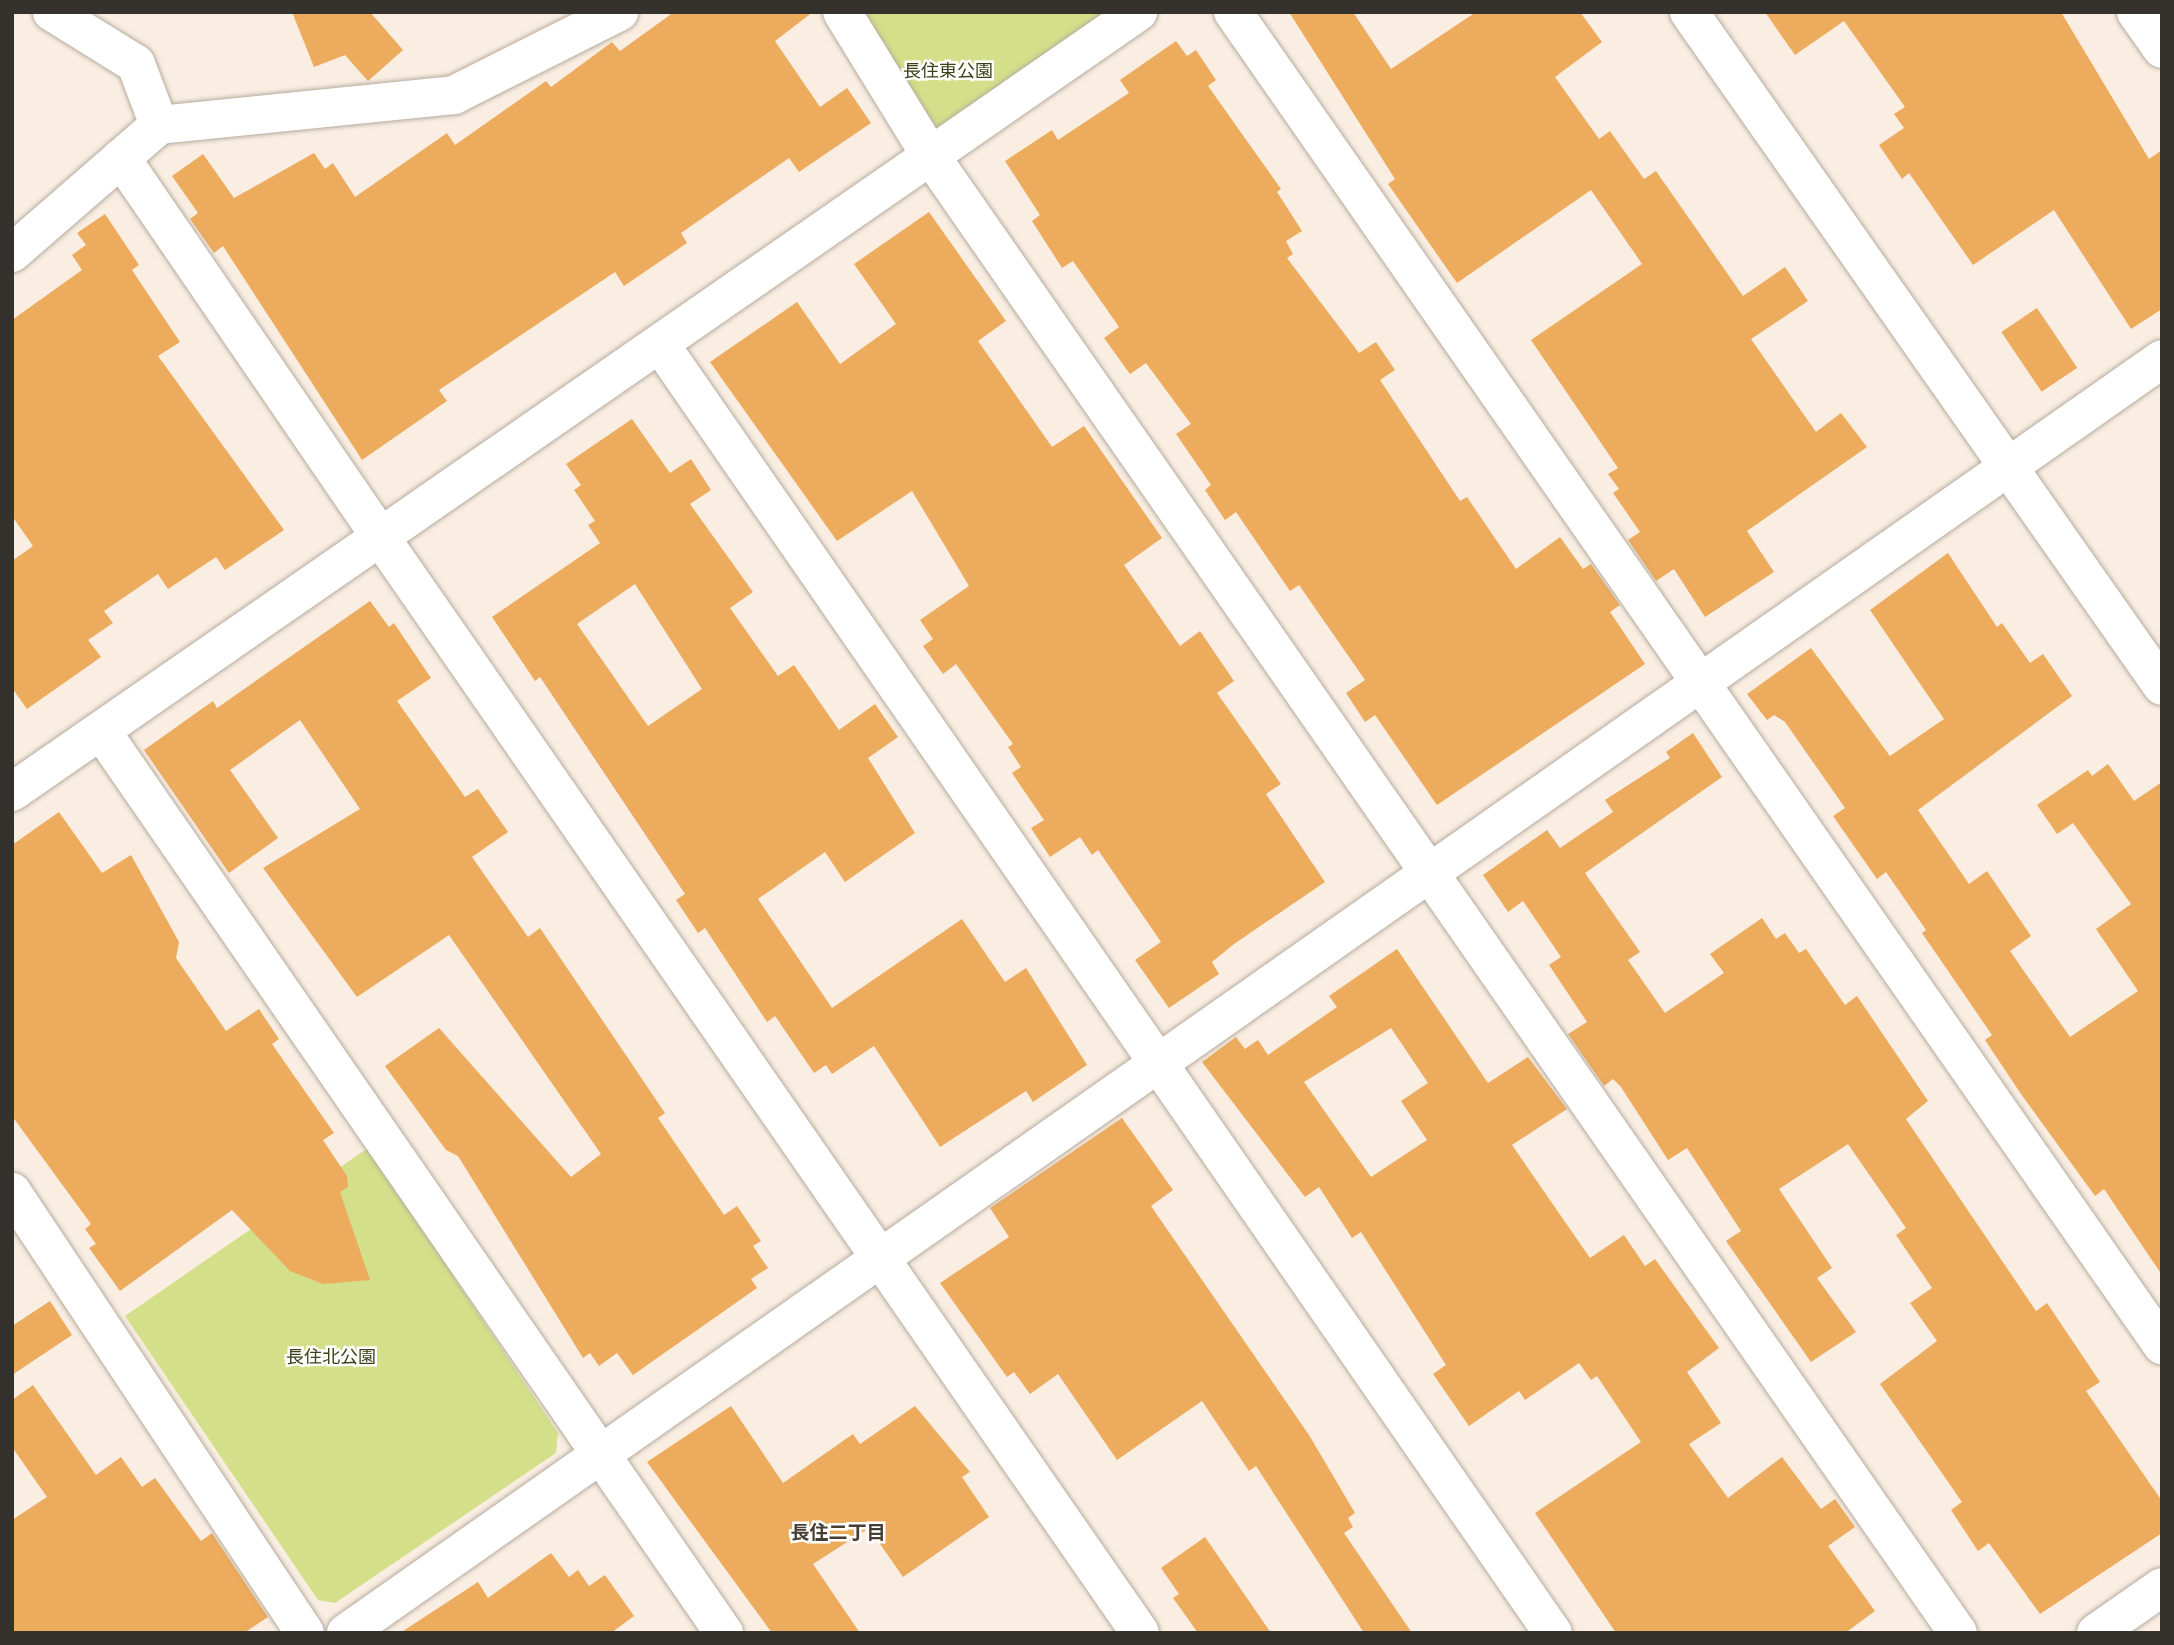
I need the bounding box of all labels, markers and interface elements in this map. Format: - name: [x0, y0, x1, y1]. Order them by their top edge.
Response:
- park label: 長住東公園: [903, 60, 993, 82]
- park label: 長住北公園: [286, 1346, 376, 1368]
- district label: 長住二丁目: [791, 1522, 885, 1544]

